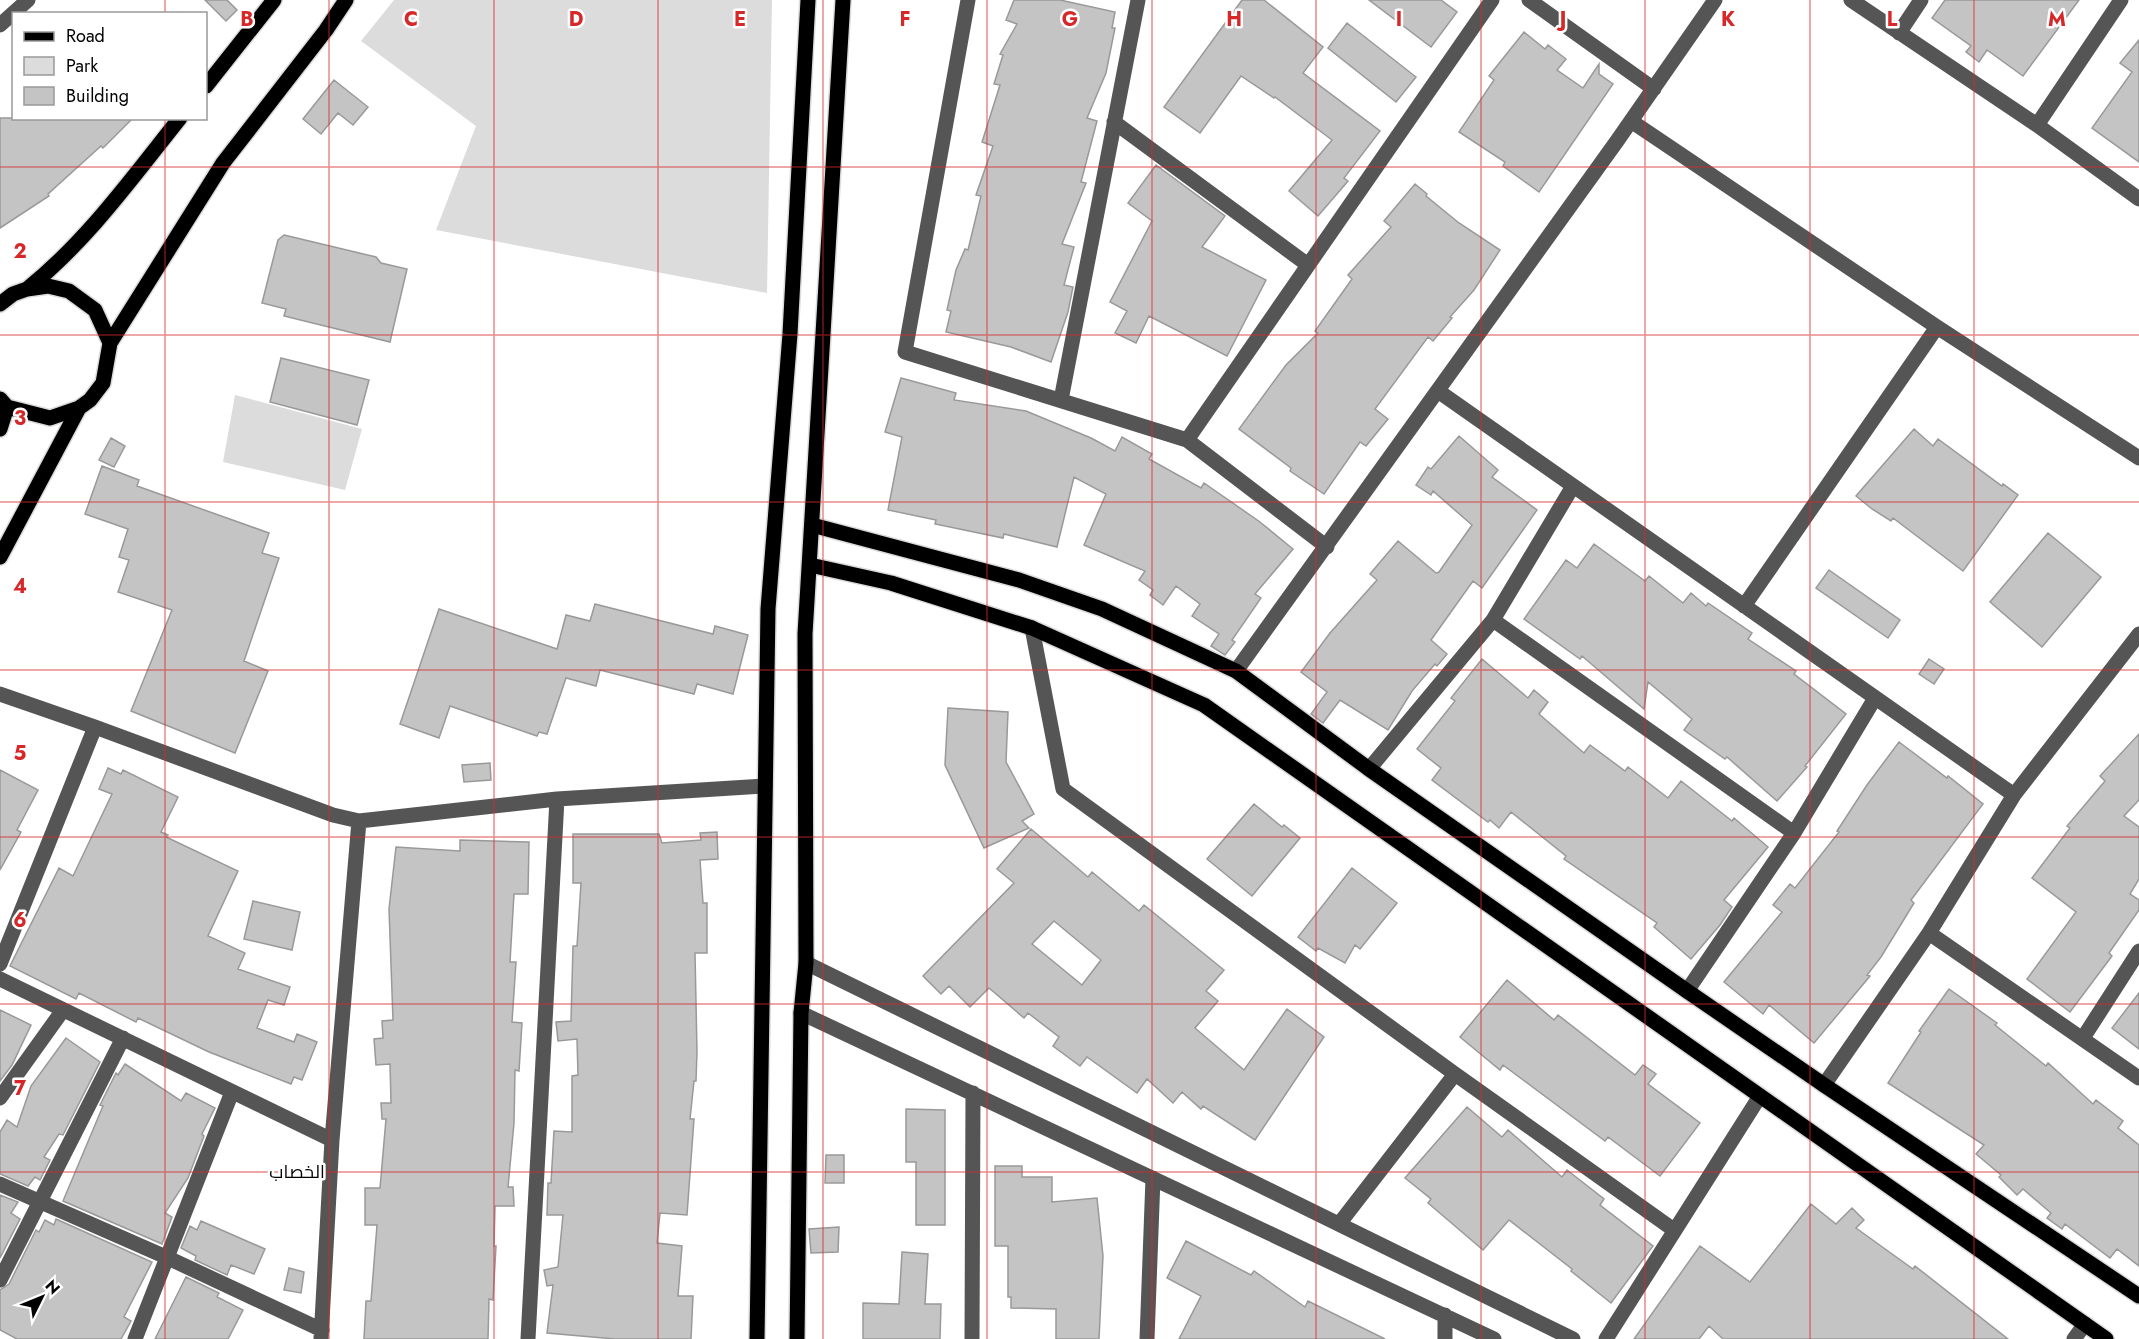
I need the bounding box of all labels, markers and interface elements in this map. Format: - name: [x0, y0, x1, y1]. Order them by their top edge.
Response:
- text: B: [240, 5, 254, 34]
- text: C: [404, 5, 418, 34]
- text: D: [569, 5, 583, 34]
- text: E: [734, 5, 746, 34]
- text: F: [899, 5, 911, 34]
- text: G: [1062, 5, 1078, 34]
- text: H: [1226, 5, 1242, 34]
- text: I: [1396, 5, 1402, 34]
- text: J: [1556, 5, 1566, 34]
- text: K: [1721, 5, 1735, 34]
- text: L: [1887, 5, 1898, 34]
- text: M: [2048, 5, 2066, 34]
- legend: [12, 12, 207, 120]
- text: Road: [66, 23, 105, 49]
- text: Park: [66, 53, 98, 79]
- text: Building: [66, 83, 129, 109]
- text: 2: [13, 237, 27, 266]
- text: 3: [14, 404, 26, 433]
- text: 4: [13, 572, 27, 601]
- text: 5: [14, 739, 27, 768]
- text: 6: [13, 906, 27, 935]
- text: 7: [14, 1074, 27, 1103]
- district label: الخصاب: [269, 1159, 325, 1185]
- north arrow: [12, 1267, 72, 1327]
- text: N: [40, 1275, 65, 1300]

